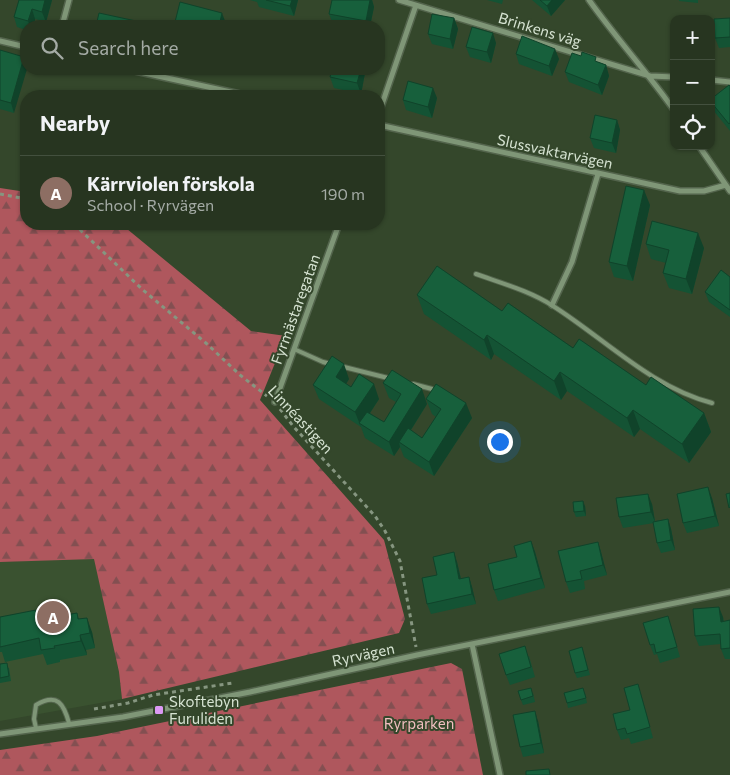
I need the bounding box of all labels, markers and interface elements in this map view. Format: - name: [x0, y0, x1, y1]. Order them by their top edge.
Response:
- street label: Brinkens väg: [496, 8, 584, 50]
- map controls: [670, 15, 715, 150]
- button: +: [670, 15, 715, 60]
- search box: [20, 20, 385, 75]
- icon: search: [38, 34, 66, 62]
- text: Search here: [78, 36, 178, 59]
- button: −: [670, 60, 715, 105]
- button: locate: [670, 105, 715, 150]
- text: Nearby: [40, 110, 110, 135]
- street label: Slussvaktarvägen: [496, 130, 614, 172]
- text: Kärrviolen förskola: [87, 172, 255, 195]
- text: A: [50, 184, 62, 203]
- text: 190 m: [321, 184, 365, 203]
- text: School · Ryrvägen: [87, 195, 214, 214]
- street label: Fyrmästaregatan: [267, 251, 323, 367]
- street label: Linnéastigen: [265, 381, 337, 457]
- your location: [487, 429, 513, 455]
- pin: A: [37, 598, 69, 636]
- street label: Ryrvägen: [330, 639, 396, 669]
- place label: Skoftebyn Furuliden: [169, 692, 239, 727]
- marker: Skoftebyn Furuliden: [153, 704, 165, 716]
- park label: Ryrparken: [384, 714, 454, 732]

